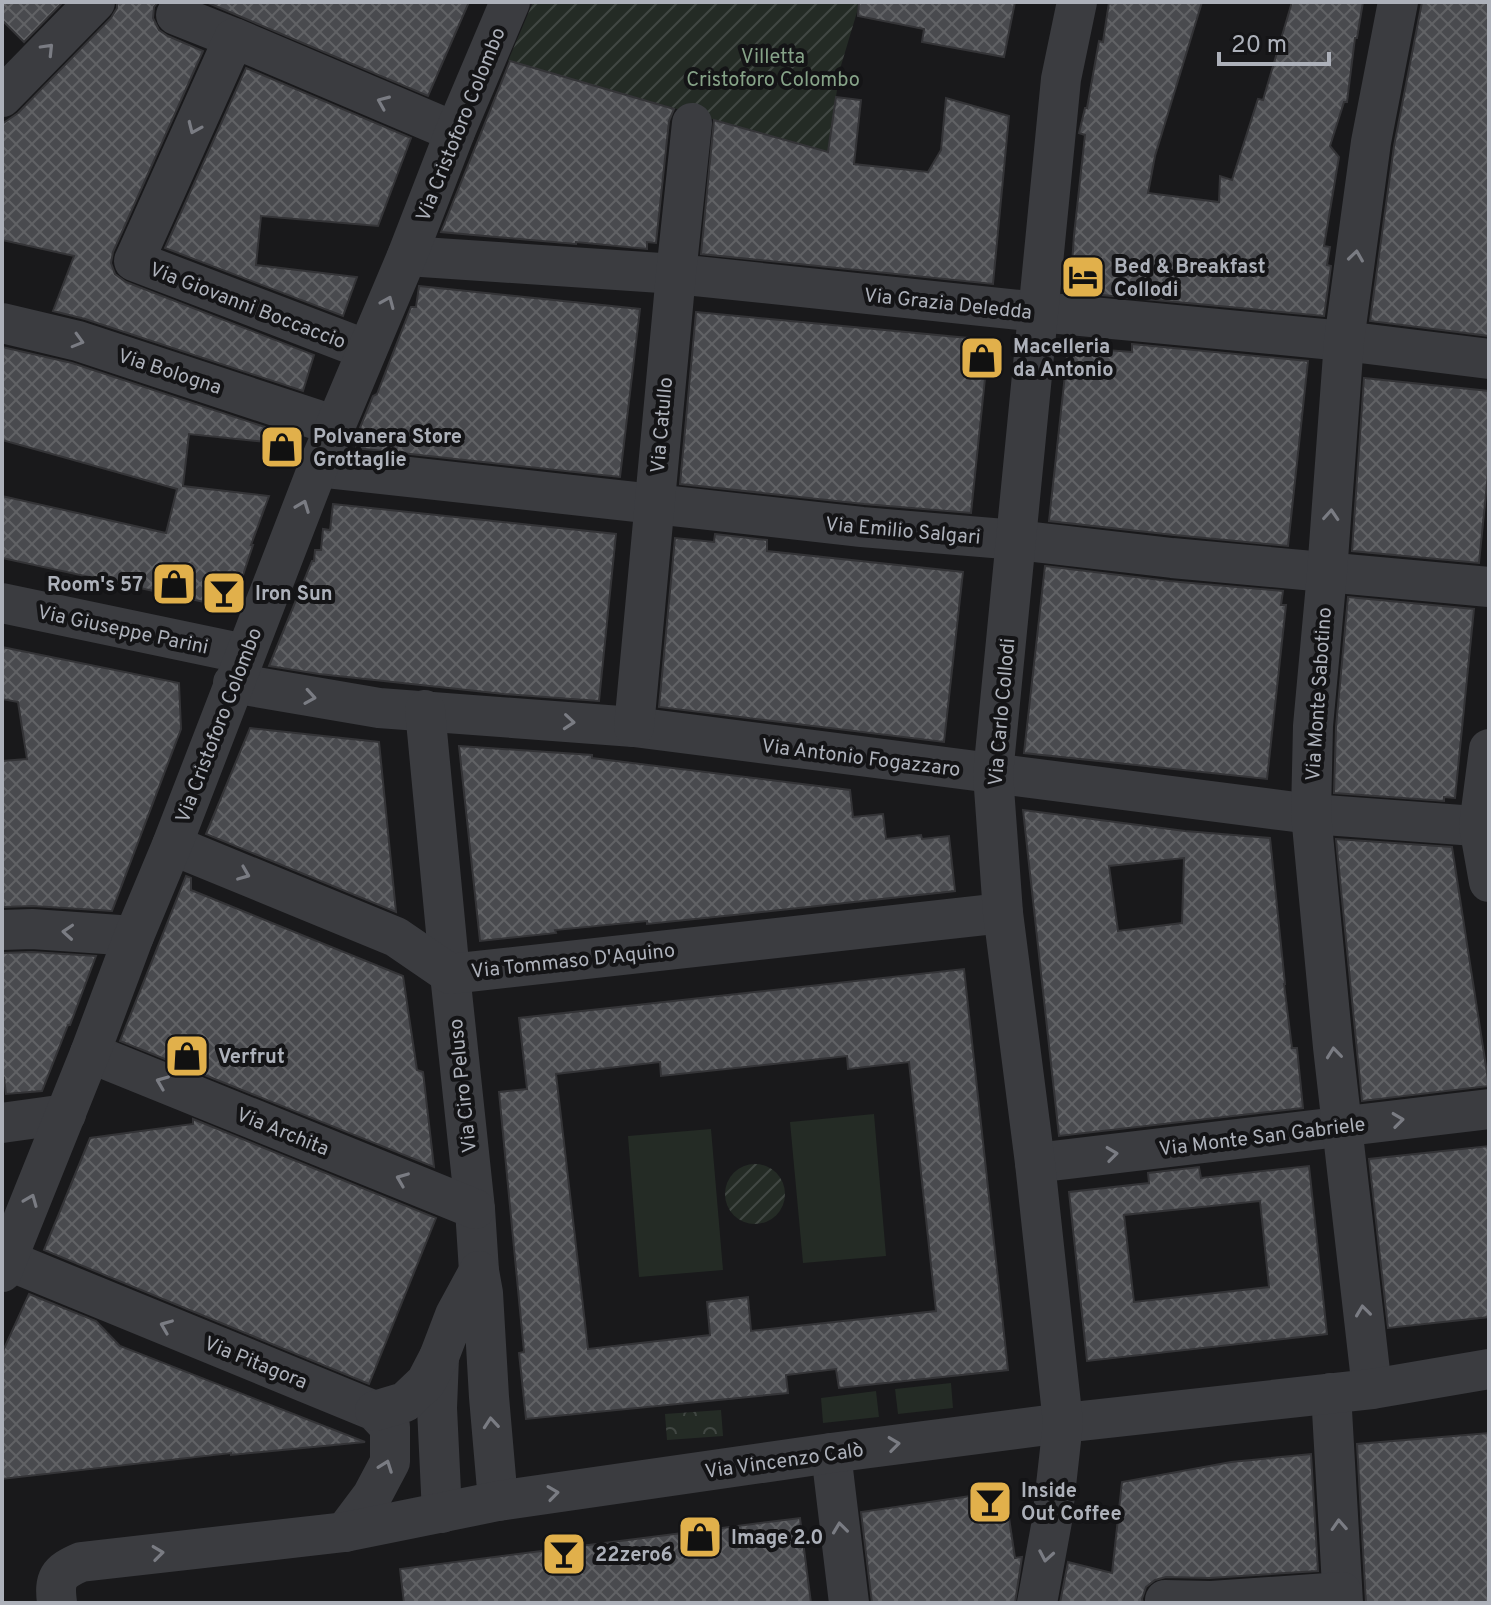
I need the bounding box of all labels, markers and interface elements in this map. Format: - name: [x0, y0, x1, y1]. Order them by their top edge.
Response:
- scale bar: [1219, 16, 1329, 66]
- street label: Via Cristoforo Colombo: [411, 24, 513, 226]
- text: 20 m: [1231, 31, 1287, 61]
- one-way arrow: [39, 44, 54, 58]
- park label: Villetta Cristoforo Colombo: [686, 45, 860, 94]
- one-way arrow: [377, 95, 391, 111]
- one-way arrow: [188, 120, 204, 134]
- one-way arrow: [1347, 249, 1364, 263]
- hotel icon: Bed & Breakfast Collodi: [1059, 253, 1107, 301]
- place label: Bed & Breakfast Collodi: [1114, 255, 1266, 304]
- street label: Via Giovanni Boccaccio: [145, 257, 349, 356]
- street label: Via Grazia Deledda: [862, 283, 1033, 327]
- one-way arrow: [378, 296, 394, 310]
- one-way arrow: [70, 332, 84, 349]
- shop icon: Macelleria da Antonio: [958, 334, 1006, 382]
- place label: Macelleria da Antonio: [1013, 335, 1113, 384]
- street label: Via Bologna: [114, 344, 225, 402]
- street label: Via Catullo: [646, 376, 680, 474]
- shop icon: Polvanera Store Grottaglie: [258, 423, 306, 471]
- place label: Polvanera Store Grottaglie: [313, 425, 462, 474]
- one-way arrow: [293, 500, 310, 514]
- one-way arrow: [1322, 508, 1339, 521]
- street label: Via Emilio Salgari: [824, 512, 982, 552]
- shop icon: Room's 57: [150, 560, 198, 608]
- bar icon: Iron Sun: [200, 569, 248, 617]
- place label: Room's 57: [47, 573, 143, 599]
- place label: Iron Sun: [255, 582, 333, 608]
- street label: Via Giuseppe Parini: [35, 600, 210, 662]
- street label: Via Monte Sabotino: [1301, 606, 1339, 782]
- street label: Via Cristoforo Colombo: [171, 624, 269, 827]
- street label: Via Carlo Collodi: [984, 637, 1022, 787]
- one-way arrow: [303, 688, 317, 705]
- one-way arrow: [563, 713, 576, 730]
- street label: Via Antonio Fogazzaro: [760, 734, 962, 784]
- one-way arrow: [236, 865, 250, 881]
- one-way arrow: [61, 924, 74, 941]
- street label: Via Tommaso D'Aquino: [470, 938, 676, 986]
- street label: Via Ciro Peluso: [444, 1017, 484, 1154]
- shop icon: Verfrut: [163, 1032, 211, 1080]
- place label: Verfrut: [218, 1045, 285, 1071]
- one-way arrow: [1325, 1046, 1342, 1059]
- one-way arrow: [156, 1075, 170, 1091]
- street label: Via Archita: [232, 1103, 332, 1163]
- street label: Via Monte San Gabriele: [1157, 1112, 1367, 1164]
- one-way arrow: [1392, 1112, 1405, 1129]
- one-way arrow: [1106, 1145, 1119, 1162]
- one-way arrow: [396, 1173, 410, 1189]
- one-way arrow: [21, 1194, 38, 1208]
- one-way arrow: [1355, 1304, 1372, 1318]
- one-way arrow: [160, 1319, 174, 1335]
- street label: Via Pitagora: [200, 1331, 311, 1396]
- one-way arrow: [483, 1416, 500, 1429]
- one-way arrow: [888, 1436, 901, 1453]
- street label: Via Vincenzo Calò: [703, 1438, 865, 1486]
- one-way arrow: [376, 1460, 392, 1474]
- bar icon: Inside Out Coffee: [966, 1478, 1014, 1526]
- place label: Inside Out Coffee: [1021, 1479, 1122, 1528]
- one-way arrow: [547, 1485, 560, 1502]
- shop icon: Image 2.0: [676, 1513, 724, 1561]
- one-way arrow: [1330, 1518, 1347, 1531]
- one-way arrow: [832, 1521, 849, 1535]
- place label: Image 2.0: [731, 1526, 823, 1552]
- bar icon: 22zero6: [540, 1530, 588, 1578]
- place label: 22zero6: [595, 1543, 673, 1569]
- one-way arrow: [152, 1544, 165, 1561]
- one-way arrow: [1038, 1549, 1055, 1563]

